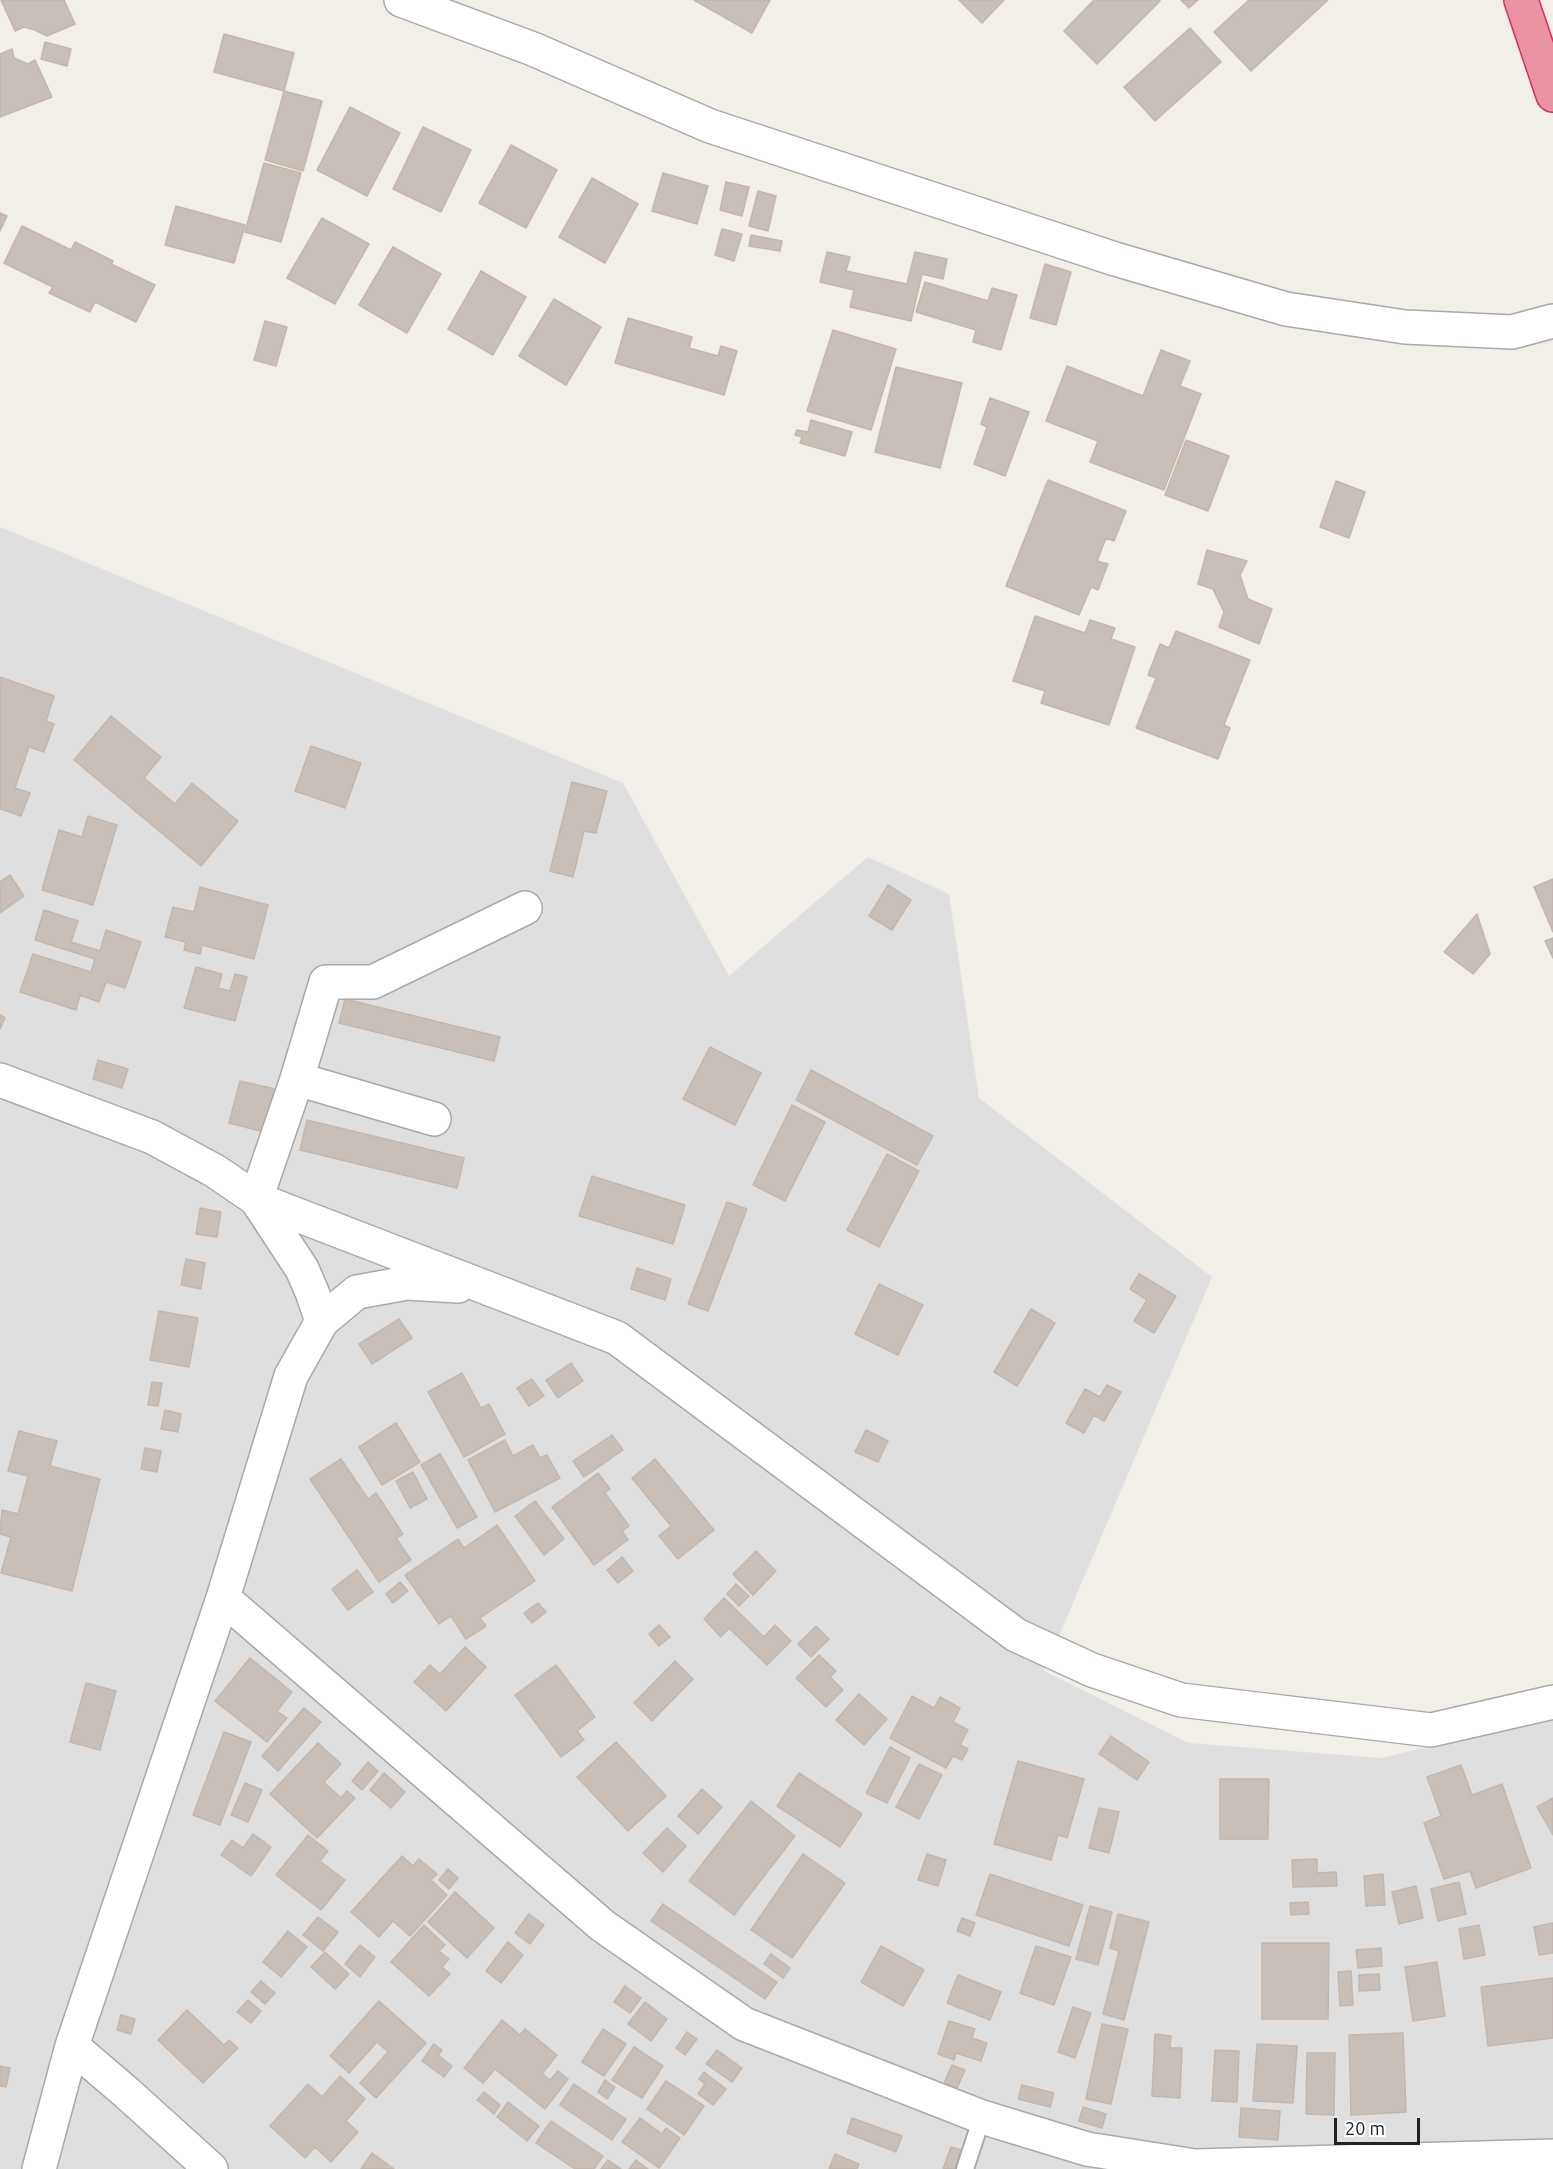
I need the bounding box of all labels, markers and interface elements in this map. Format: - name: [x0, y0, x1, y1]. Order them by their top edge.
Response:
- scale bar: [1337, 2106, 1422, 2144]
- text: 20 m: [1345, 2118, 1385, 2138]

